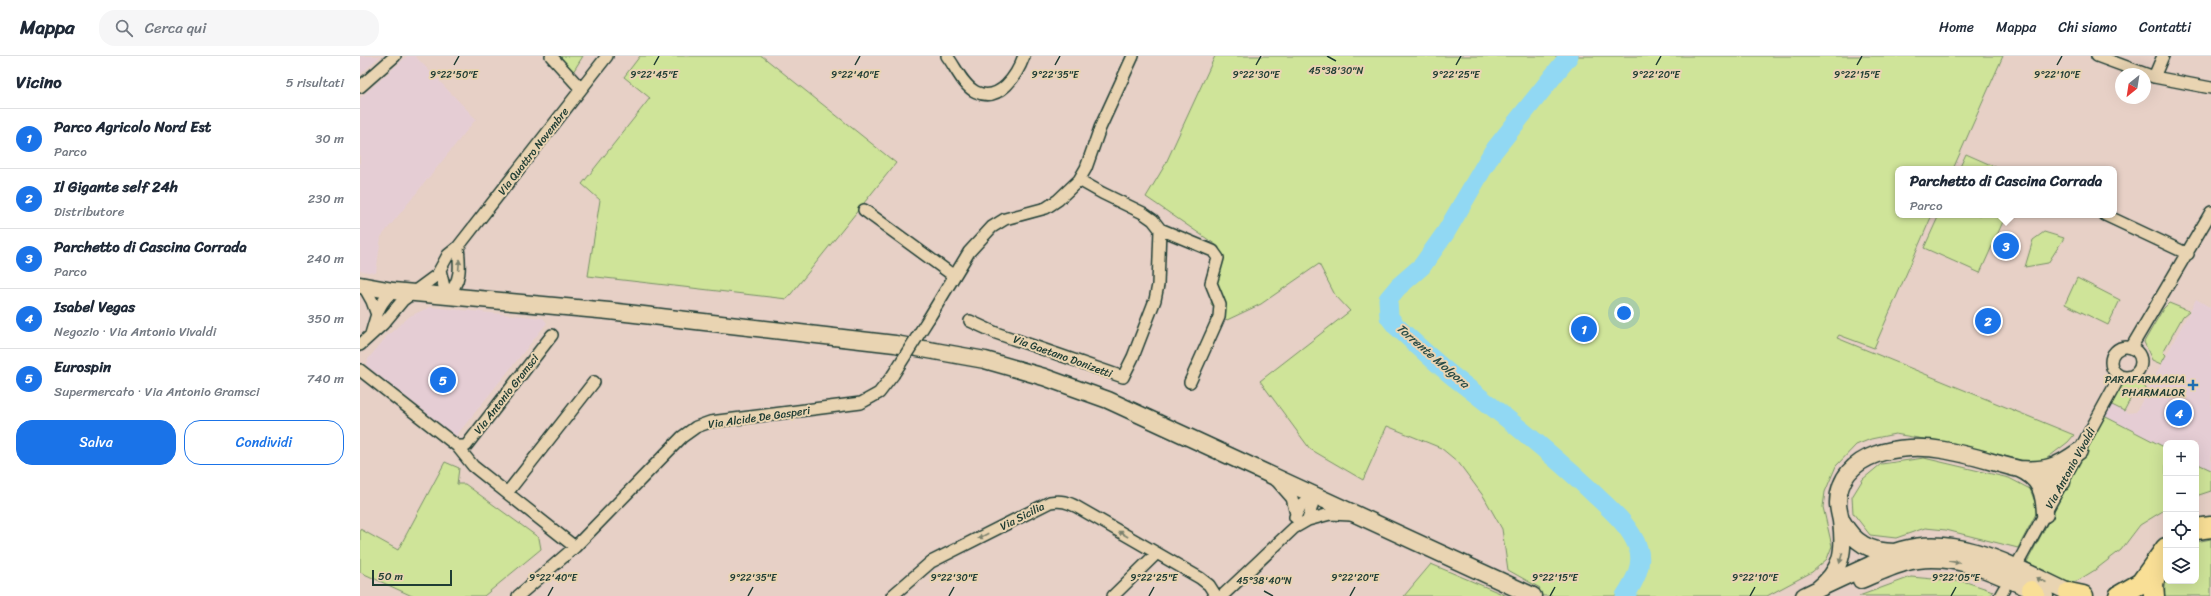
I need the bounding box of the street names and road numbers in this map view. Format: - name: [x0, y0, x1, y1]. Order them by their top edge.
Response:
- street label: Via Quattro Novembre: [493, 103, 574, 199]
- street label: Via Gaetano Donizetti: [1011, 330, 1116, 384]
- street label: Via Antonio Gramsci: [469, 349, 544, 438]
- street label: Via Alcide De Gasperi: [707, 401, 812, 434]
- street label: Via Antonio Vivaldi: [2040, 423, 2101, 512]
- street label: Via Sicilia: [996, 497, 1048, 536]

